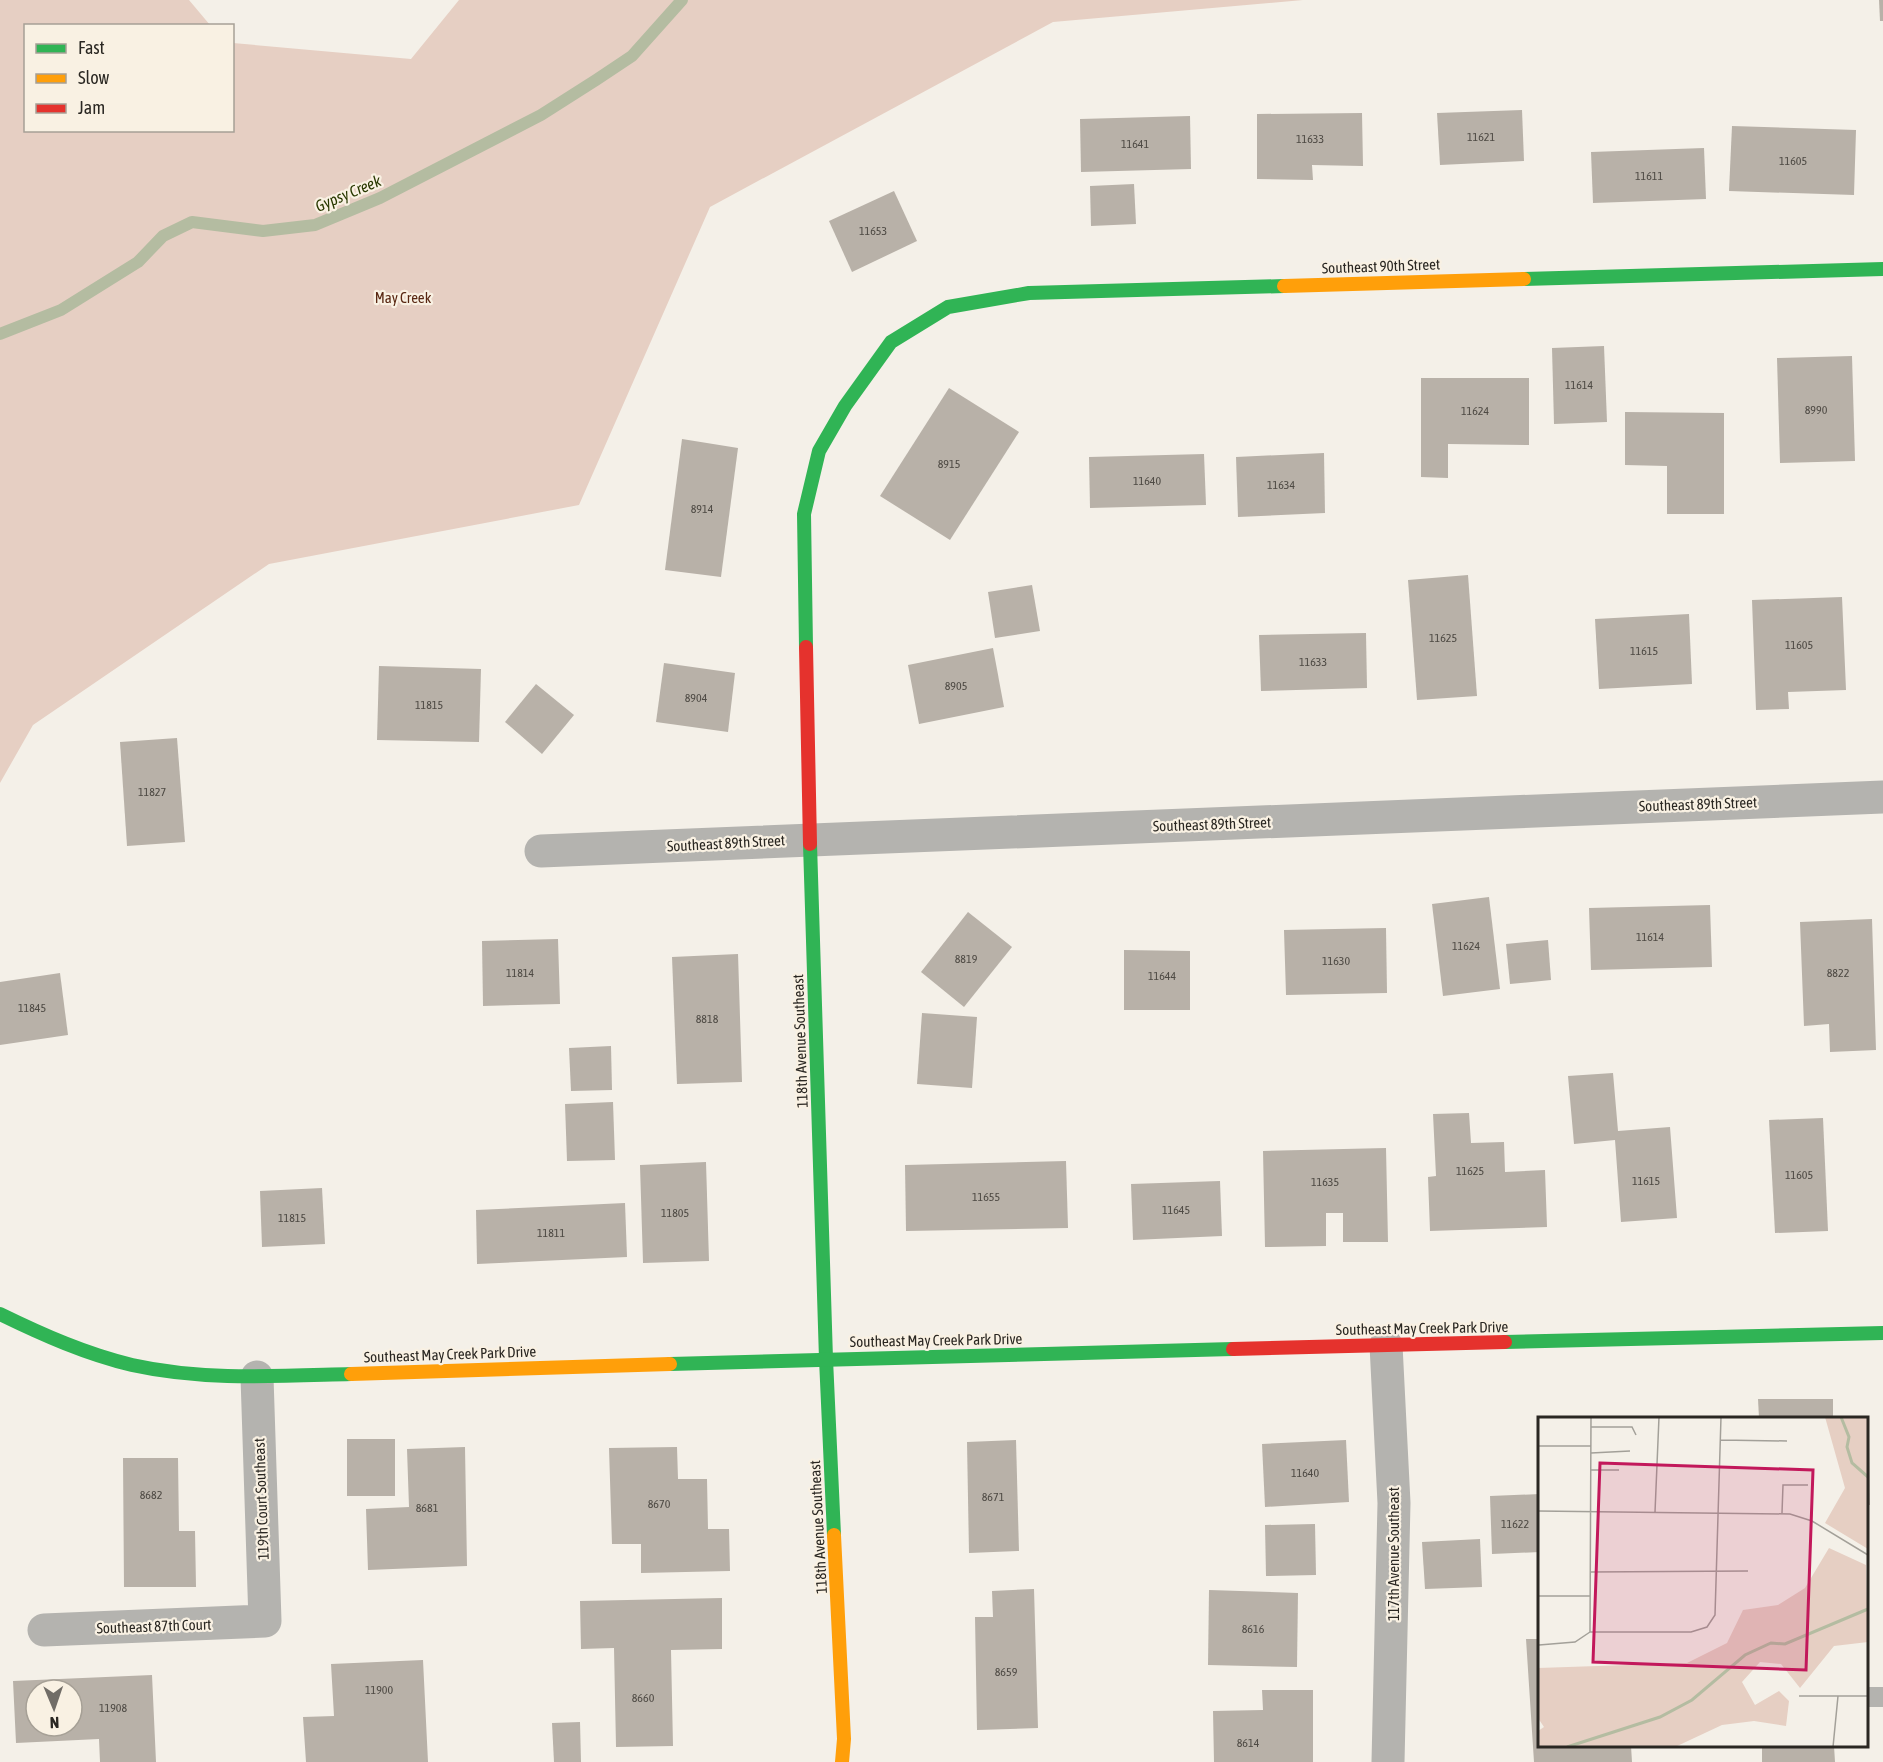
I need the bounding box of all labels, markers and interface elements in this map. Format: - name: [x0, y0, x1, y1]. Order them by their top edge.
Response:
- legend: [24, 24, 234, 132]
- text: Fast: [78, 37, 105, 58]
- text: Slow: [78, 67, 109, 88]
- text: Jam: [78, 97, 105, 118]
- house number: 11621: [1467, 130, 1495, 144]
- house number: 11633: [1296, 132, 1324, 146]
- house number: 11641: [1121, 137, 1149, 151]
- house number: 11605: [1779, 154, 1807, 168]
- house number: 11611: [1635, 169, 1663, 183]
- water label: Gypsy Creek: [312, 171, 385, 216]
- house number: 11653: [859, 224, 887, 238]
- street label: Southeast 90th Street: [1322, 255, 1440, 277]
- park label: May Creek: [375, 289, 432, 306]
- house number: 11614: [1565, 378, 1593, 392]
- house number: 8990: [1805, 403, 1828, 417]
- house number: 11624: [1461, 404, 1489, 418]
- house number: 8915: [938, 457, 960, 471]
- house number: 11640: [1133, 474, 1161, 488]
- house number: 11634: [1267, 478, 1295, 492]
- house number: 8914: [691, 502, 714, 516]
- house number: 11625: [1429, 631, 1457, 645]
- house number: 11605: [1785, 638, 1813, 652]
- house number: 11615: [1630, 644, 1658, 658]
- house number: 11633: [1299, 655, 1327, 669]
- house number: 8905: [945, 679, 967, 693]
- house number: 8904: [685, 691, 708, 705]
- house number: 11815: [415, 698, 443, 712]
- house number: 11827: [138, 785, 166, 799]
- street label: Southeast 89th Street: [1639, 793, 1757, 815]
- street label: Southeast 89th Street: [1153, 813, 1271, 835]
- street label: Southeast 89th Street: [666, 831, 786, 855]
- house number: 11614: [1636, 930, 1664, 944]
- house number: 11624: [1452, 939, 1480, 953]
- house number: 8819: [955, 952, 978, 966]
- house number: 11630: [1322, 954, 1350, 968]
- house number: 11814: [506, 966, 534, 980]
- house number: 8822: [1827, 966, 1849, 980]
- house number: 11644: [1148, 969, 1176, 983]
- street label: 118th Avenue Southeast: [789, 974, 811, 1108]
- house number: 11845: [18, 1001, 46, 1015]
- house number: 8818: [696, 1012, 719, 1026]
- house number: 11625: [1456, 1164, 1484, 1178]
- house number: 11605: [1785, 1168, 1813, 1182]
- house number: 11615: [1632, 1174, 1660, 1188]
- house number: 11635: [1311, 1175, 1339, 1189]
- house number: 11655: [972, 1190, 1000, 1204]
- house number: 11645: [1162, 1203, 1190, 1217]
- house number: 11805: [661, 1206, 689, 1220]
- house number: 11815: [278, 1211, 306, 1225]
- house number: 11811: [537, 1226, 565, 1240]
- street label: Southeast May Creek Park Drive: [1336, 1318, 1509, 1338]
- street label: Southeast May Creek Park Drive: [850, 1330, 1023, 1350]
- street label: Southeast May Creek Park Drive: [363, 1342, 537, 1366]
- inset map: [1538, 1417, 1868, 1747]
- street label: 119th Court Southeast: [250, 1438, 272, 1560]
- street label: 118th Avenue Southeast: [806, 1460, 830, 1594]
- house number: 11640: [1291, 1466, 1319, 1480]
- street label: 117th Avenue Southeast: [1385, 1487, 1402, 1621]
- house number: 8682: [140, 1488, 162, 1502]
- house number: 8671: [982, 1490, 1005, 1504]
- house number: 8670: [648, 1497, 671, 1511]
- house number: 8681: [416, 1501, 439, 1515]
- house number: 11622: [1501, 1517, 1529, 1531]
- street label: Southeast 87th Court: [96, 1615, 212, 1637]
- house number: 8616: [1242, 1622, 1265, 1636]
- house number: 8659: [995, 1665, 1018, 1679]
- north arrow: [24, 1678, 84, 1738]
- house number: 11900: [365, 1683, 393, 1697]
- house number: 8660: [632, 1691, 655, 1705]
- house number: 11908: [99, 1701, 127, 1715]
- text: N: [49, 1714, 60, 1732]
- house number: 8614: [1237, 1736, 1260, 1750]

